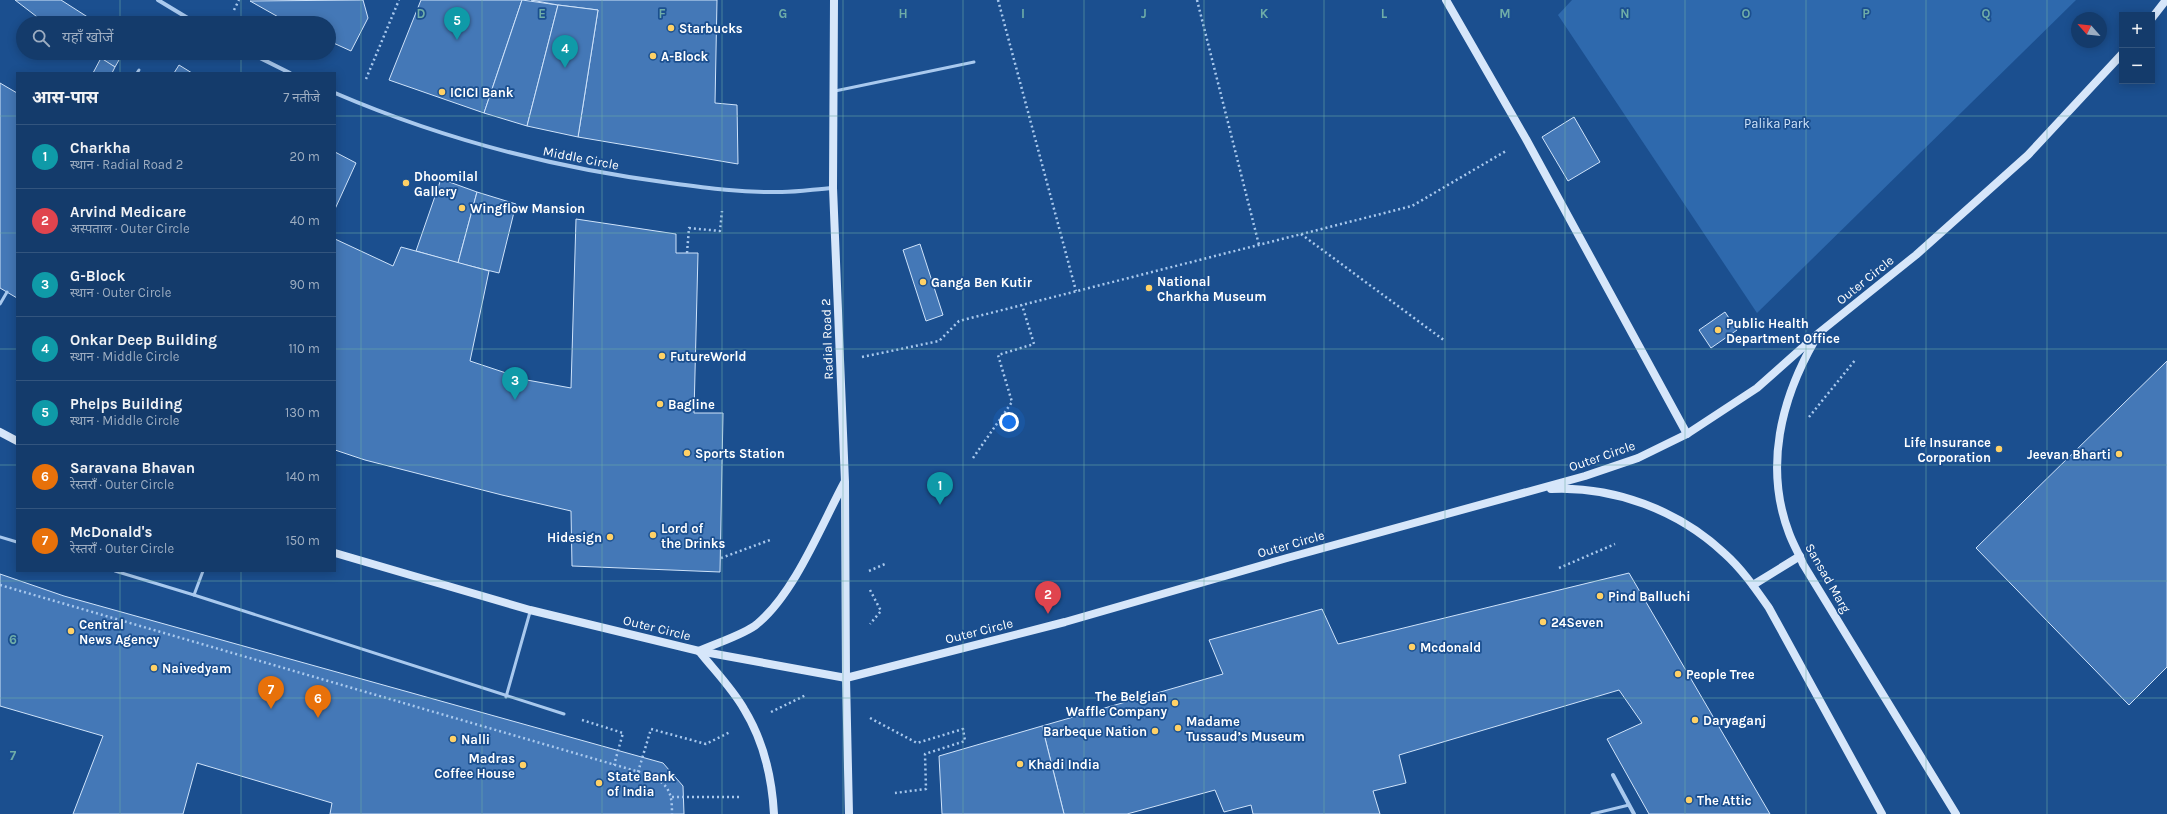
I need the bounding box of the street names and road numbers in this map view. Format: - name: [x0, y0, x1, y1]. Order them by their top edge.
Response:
- street label: Middle Circle: [542, 143, 621, 173]
- street label: Outer Circle: [1833, 252, 1897, 308]
- street label: Radial Road 2: [818, 298, 836, 380]
- street label: Outer Circle: [1567, 438, 1637, 474]
- street label: Outer Circle: [1256, 527, 1327, 561]
- street label: Sansad Marg: [1802, 541, 1854, 616]
- street label: Outer Circle: [622, 612, 693, 644]
- street label: Outer Circle: [944, 615, 1015, 647]

